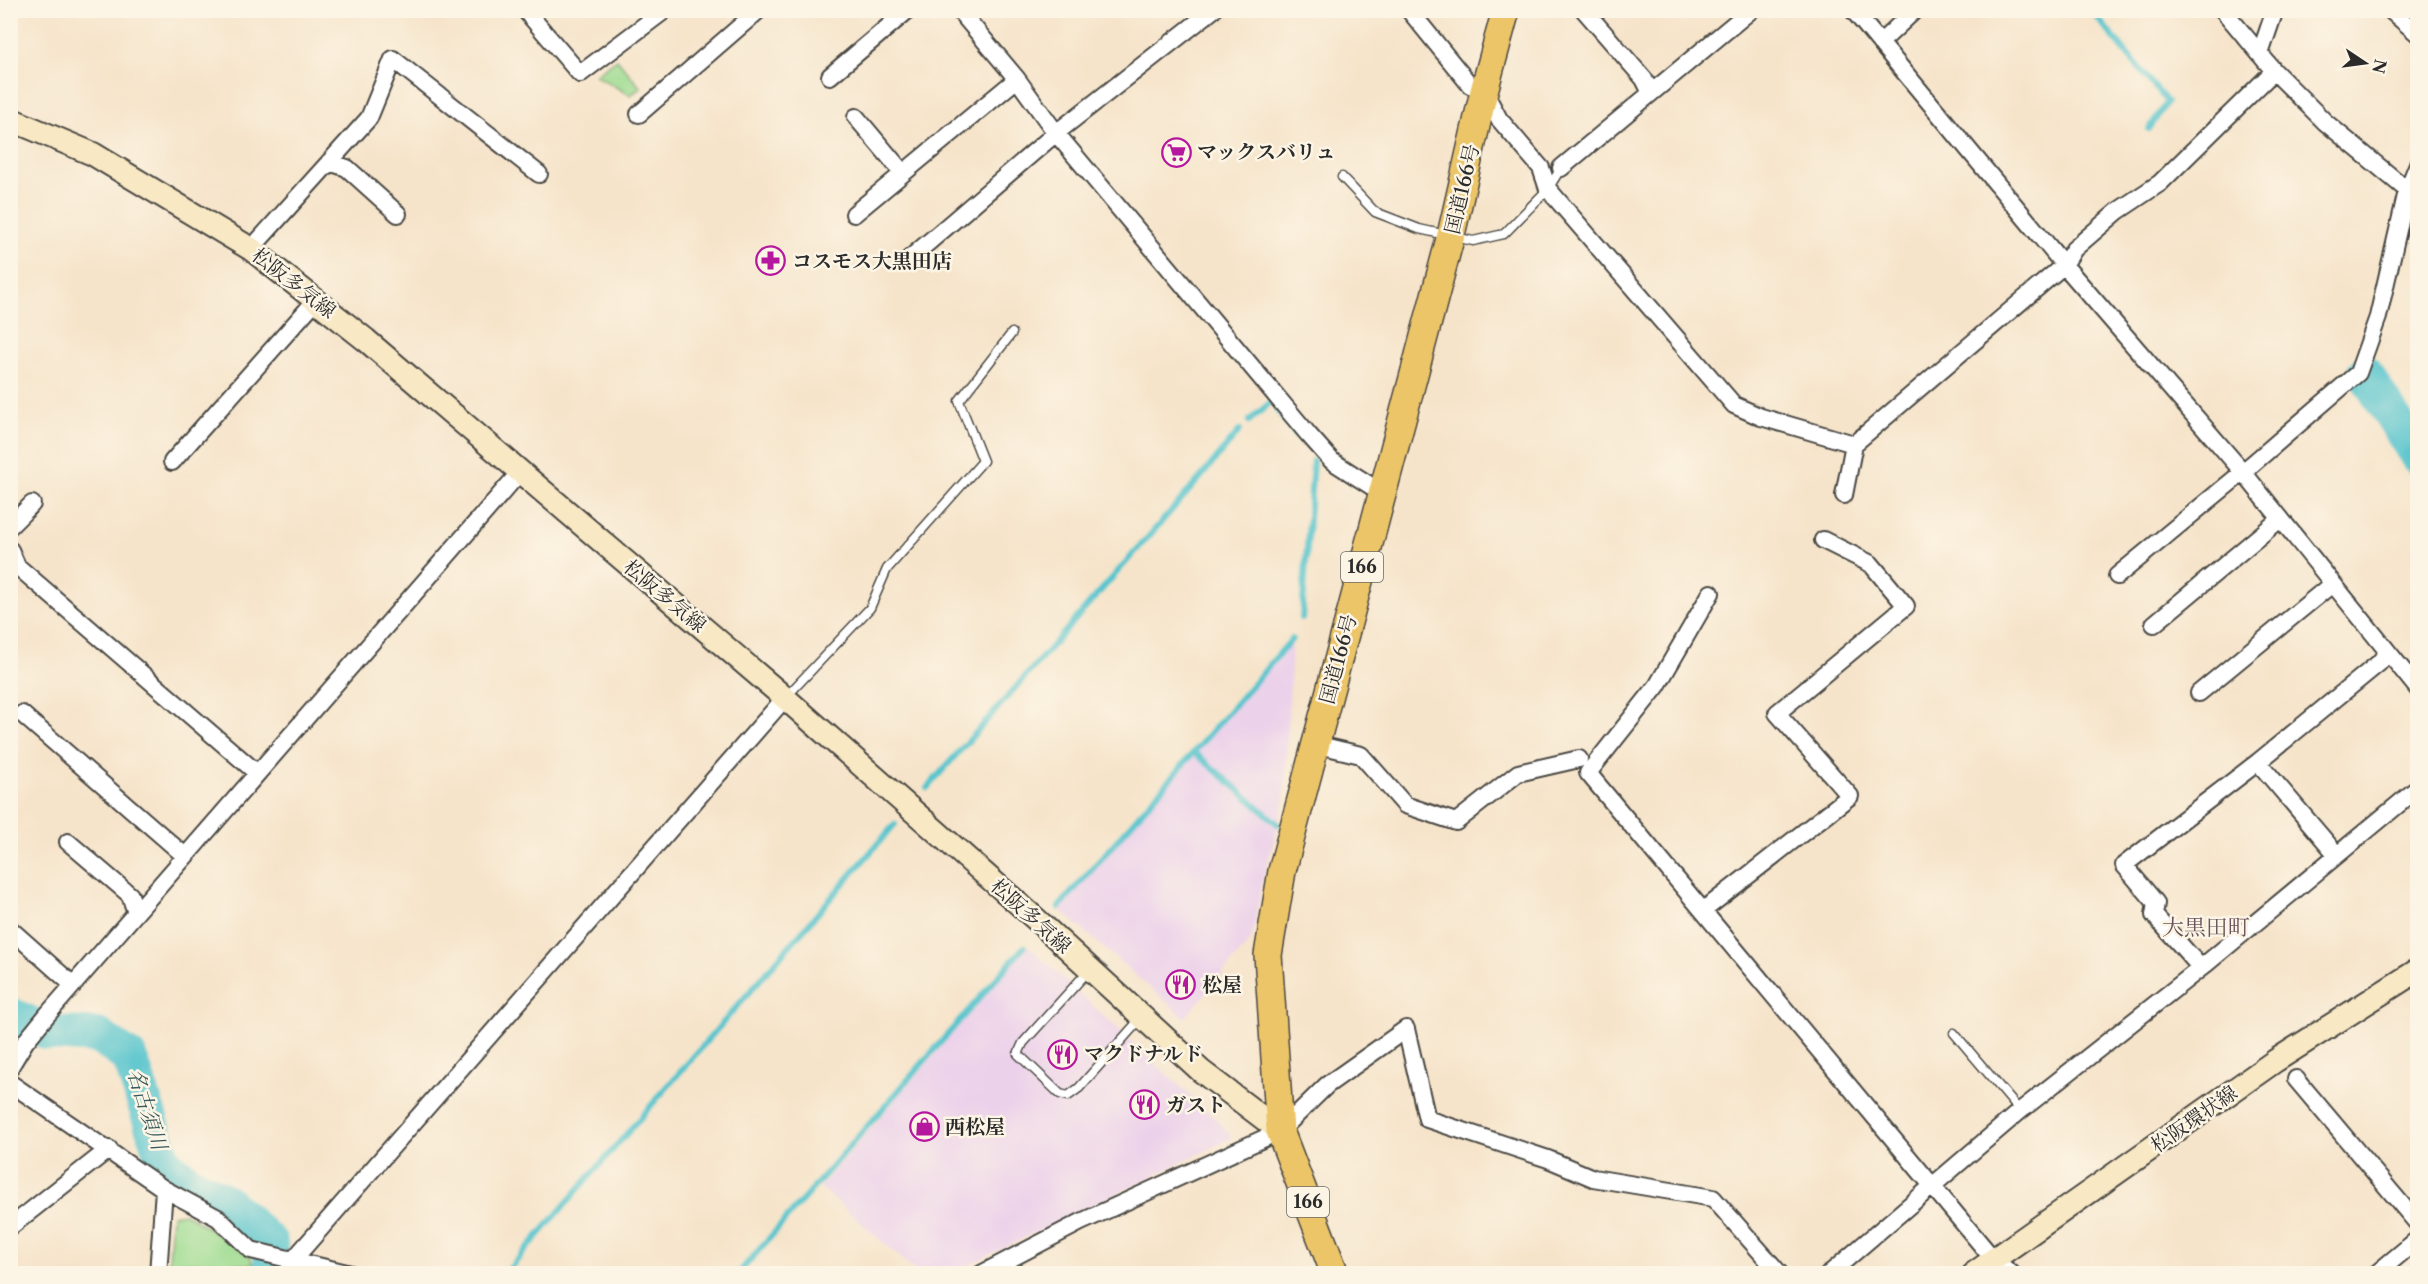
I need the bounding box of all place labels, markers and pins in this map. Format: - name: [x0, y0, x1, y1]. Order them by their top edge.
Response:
- supermarket icon: マックスバリュ: [1160, 136, 1192, 168]
- place label: マックスバリュ: [1197, 140, 1335, 164]
- pharmacy icon: コスモス大黒田店: [755, 245, 787, 277]
- place label: コスモス大黒田店: [792, 249, 952, 273]
- restaurant icon: 松屋: [1165, 969, 1197, 1001]
- place label: 松屋: [1202, 973, 1242, 997]
- restaurant icon: マクドナルド: [1047, 1038, 1079, 1070]
- place label: マクドナルド: [1084, 1042, 1203, 1066]
- restaurant icon: ガスト: [1129, 1089, 1161, 1121]
- place label: ガスト: [1166, 1093, 1226, 1117]
- shop icon: 西松屋: [908, 1111, 940, 1143]
- place label: 西松屋: [945, 1115, 1005, 1139]

